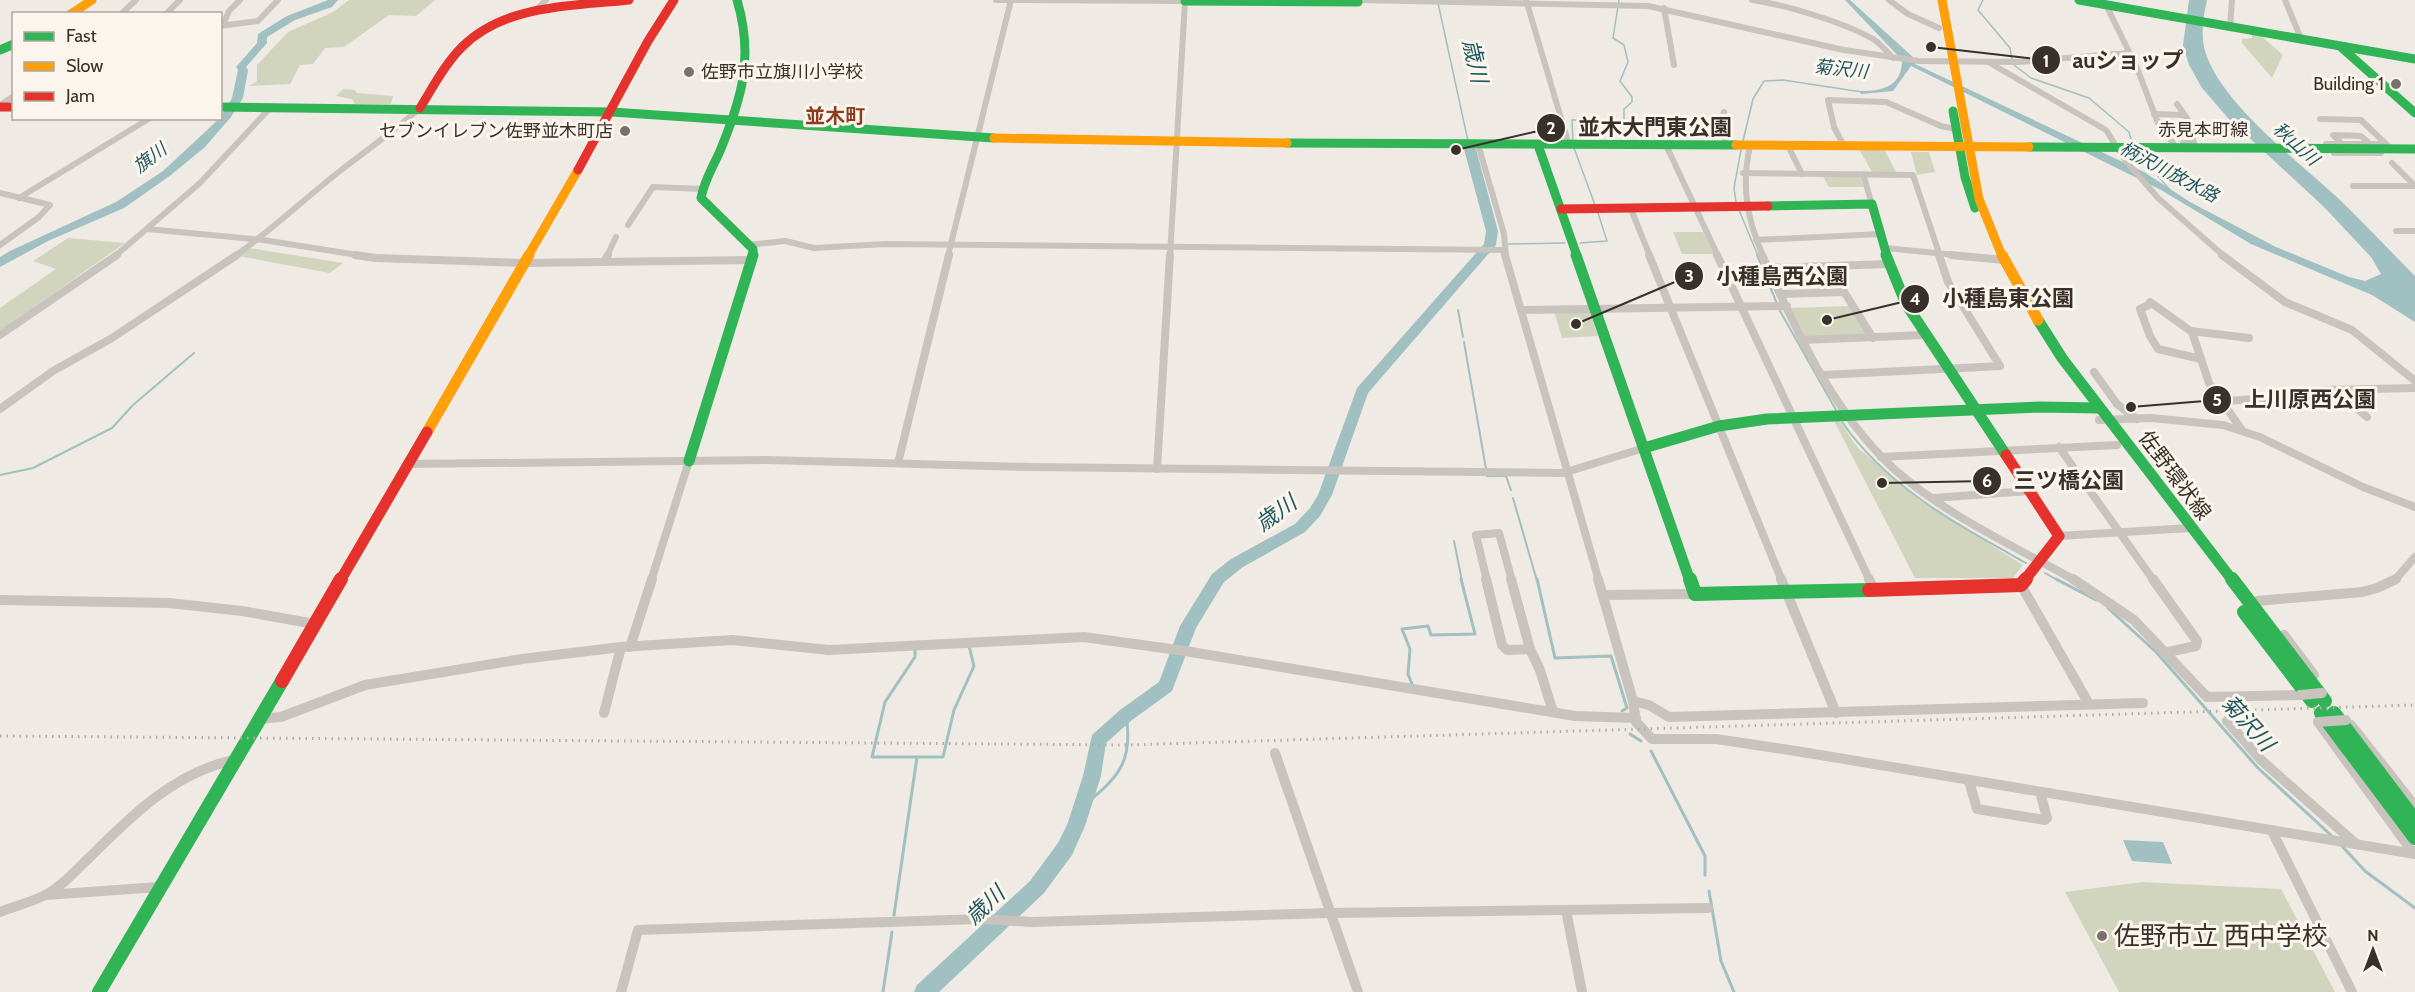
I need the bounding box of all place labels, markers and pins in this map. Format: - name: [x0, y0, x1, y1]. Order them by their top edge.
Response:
- callout: auショップ: [2031, 40, 2196, 80]
- place label: 佐野市立旗川小学校: [701, 61, 863, 83]
- marker: 佐野市立旗川小学校: [682, 65, 696, 79]
- place label: Building 1: [2313, 73, 2384, 95]
- marker: Building 1: [2389, 77, 2403, 91]
- callout: 並木大門東公園: [1536, 108, 1744, 148]
- place label: セブンイレブン佐野並木町店: [379, 120, 613, 142]
- marker: セブンイレブン佐野並木町店: [618, 124, 632, 138]
- callout: 小種島西公園: [1674, 256, 1860, 296]
- callout: 小種島東公園: [1900, 279, 2086, 319]
- callout: 上川原西公園: [2202, 380, 2388, 420]
- callout: 三ツ橋公園: [1972, 461, 2136, 501]
- place label: 佐野市立 西中学校: [2114, 920, 2328, 952]
- marker: 佐野市立 西中学校: [2095, 929, 2109, 943]

